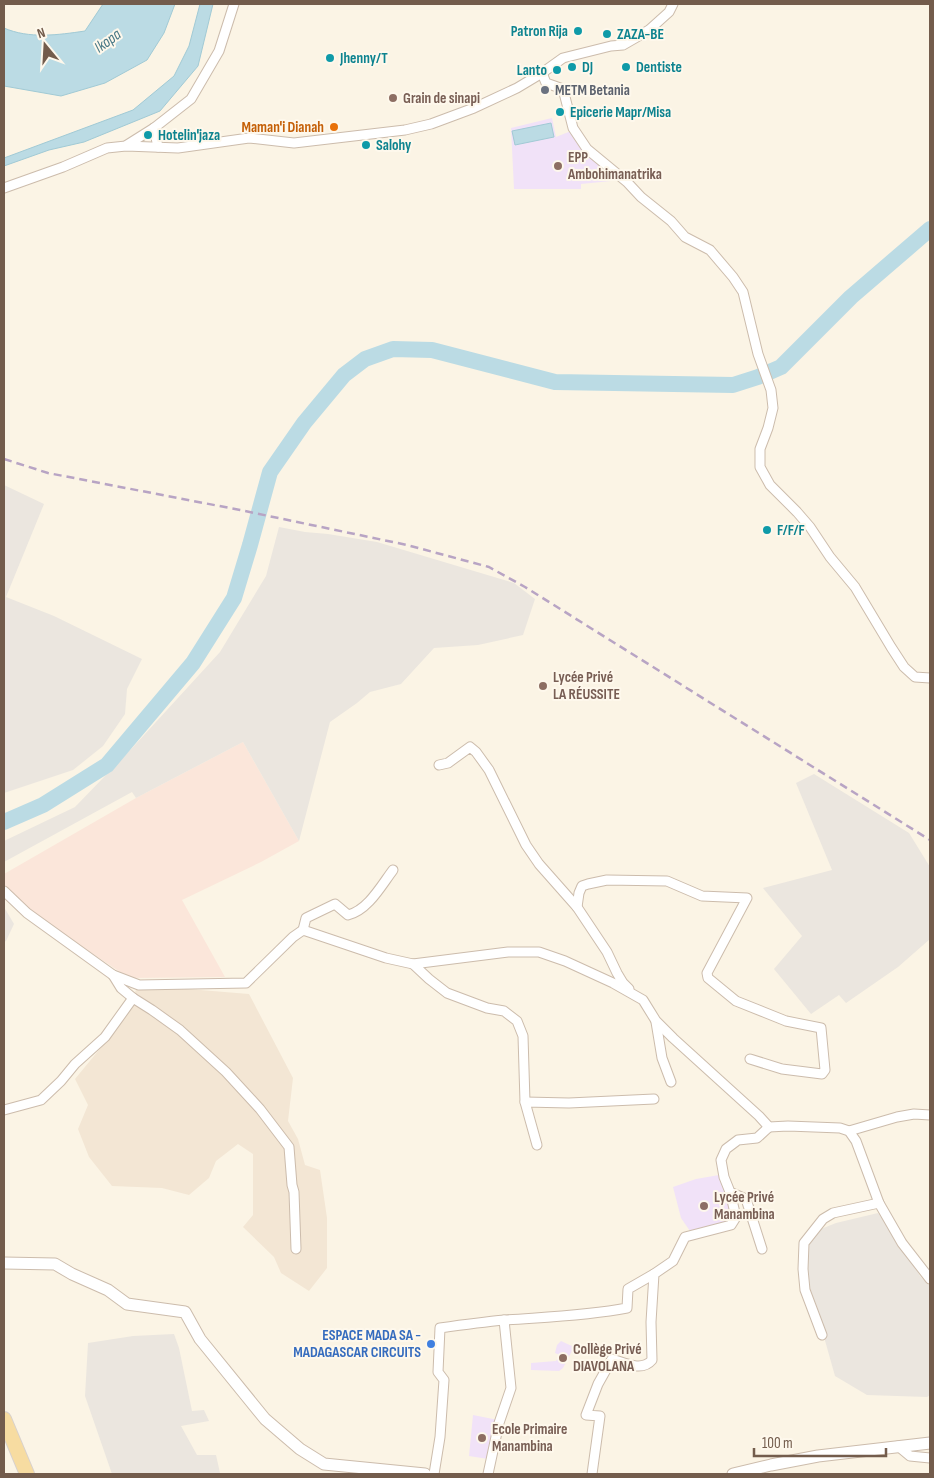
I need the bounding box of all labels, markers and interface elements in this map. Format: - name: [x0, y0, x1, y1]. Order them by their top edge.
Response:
- north arrow: [20, 20, 70, 70]
- place label: Patron Rija: [511, 22, 568, 41]
- text: N: [35, 24, 47, 42]
- water label: Ikopa: [91, 25, 125, 57]
- marker: Patron Rija: [572, 25, 584, 37]
- place label: ZAZA-BE: [617, 25, 664, 44]
- marker: ZAZA-BE: [601, 28, 613, 40]
- place label: Jhenny/T: [339, 49, 388, 68]
- marker: Jhenny/T: [324, 52, 336, 64]
- place label: DJ: [582, 58, 593, 77]
- place label: Dentiste: [636, 58, 682, 77]
- place label: Lanto: [517, 61, 547, 80]
- marker: DJ: [566, 61, 578, 73]
- marker: Dentiste: [620, 61, 632, 73]
- marker: Lanto: [551, 64, 563, 76]
- place label: METM Betania: [555, 81, 630, 100]
- marker: METM Betania: [539, 84, 551, 96]
- place label: Grain de sinapi: [403, 89, 480, 108]
- marker: Grain de sinapi: [387, 92, 399, 104]
- place label: Epicerie Mapr/Misa: [570, 103, 671, 122]
- marker: Epicerie Mapr/Misa: [554, 106, 566, 118]
- place label: Maman'i Dianah: [241, 118, 324, 137]
- marker: Maman'i Dianah: [328, 121, 340, 133]
- place label: Hotelin'jaza: [158, 126, 220, 145]
- marker: Hotelin'jaza: [142, 129, 154, 141]
- place label: Salohy: [376, 136, 412, 155]
- marker: Salohy: [360, 139, 372, 151]
- place label: EPP Ambohimanatrika: [567, 148, 662, 184]
- marker: EPP Ambohimanatrika: [552, 160, 564, 172]
- place label: F/F/F: [777, 521, 805, 540]
- marker: F/F/F: [761, 524, 773, 536]
- place label: Lycée Privé LA RÉUSSITE: [553, 668, 620, 704]
- marker: Lycée Privé LA RÉUSSITE: [537, 680, 549, 692]
- place label: Lycée Privé Manambina: [714, 1188, 775, 1224]
- marker: Lycée Privé Manambina: [698, 1200, 710, 1212]
- place label: ESPACE MADA SA - MADAGASCAR CIRCUITS: [293, 1326, 421, 1362]
- marker: ESPACE MADA SA - MADAGASCAR CIRCUITS: [425, 1338, 437, 1350]
- place label: Collège Privé DIAVOLANA: [573, 1340, 642, 1376]
- marker: Collège Privé DIAVOLANA: [557, 1352, 569, 1364]
- place label: Ecole Primaire Manambina: [492, 1420, 567, 1456]
- scale bar: [754, 1426, 886, 1458]
- marker: Ecole Primaire Manambina: [476, 1432, 488, 1444]
- text: 100 m: [762, 1434, 793, 1453]

